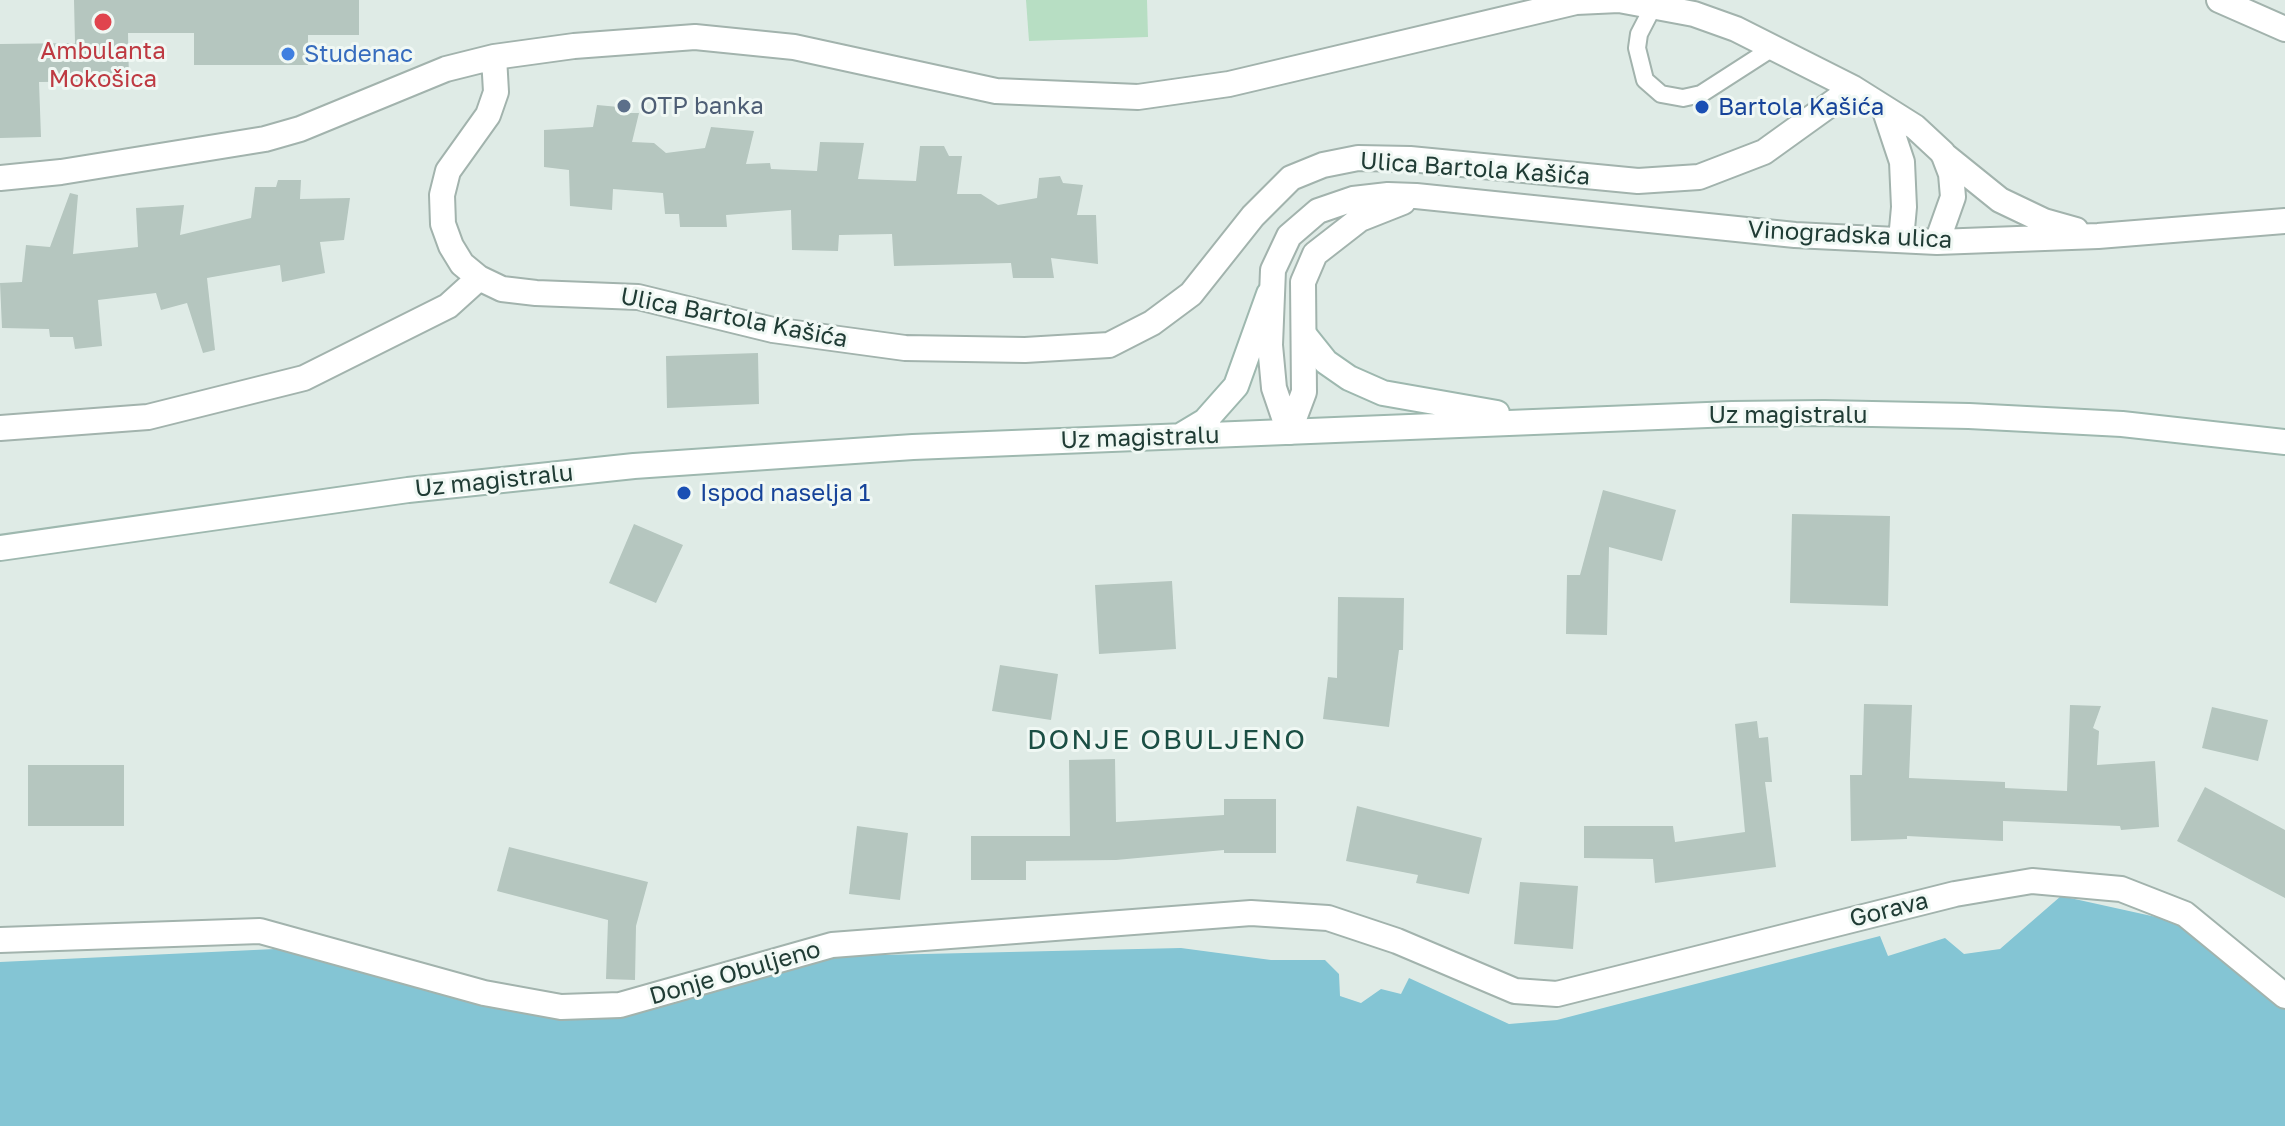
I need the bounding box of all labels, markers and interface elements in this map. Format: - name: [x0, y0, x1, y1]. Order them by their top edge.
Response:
- marker: Ambulanta Mokošica: [92, 11, 114, 33]
- place label: Ambulanta Mokošica: [40, 37, 166, 93]
- place label: Studenac: [304, 40, 413, 68]
- marker: Studenac: [279, 45, 297, 63]
- place label: OTP banka: [640, 92, 764, 120]
- place label: Bartola Kašića: [1718, 93, 1884, 121]
- marker: OTP banka: [615, 97, 633, 115]
- marker: Bartola Kašića: [1693, 98, 1711, 116]
- street label: Ulica Bartola Kašića: [1359, 147, 1591, 191]
- street label: Vinogradska ulica: [1747, 215, 1953, 255]
- street label: Ulica Bartola Kašića: [618, 282, 850, 354]
- street label: Uz magistralu: [1709, 401, 1867, 429]
- street label: Uz magistralu: [1060, 421, 1220, 455]
- street label: Uz magistralu: [413, 458, 575, 504]
- place label: Ispod naselja 1: [700, 479, 870, 507]
- marker: Ispod naselja 1: [675, 484, 693, 502]
- district label: DONJE OBULJENO: [1027, 723, 1307, 757]
- street label: Gorava: [1847, 886, 1931, 934]
- street label: Donje Obuljeno: [646, 935, 824, 1011]

